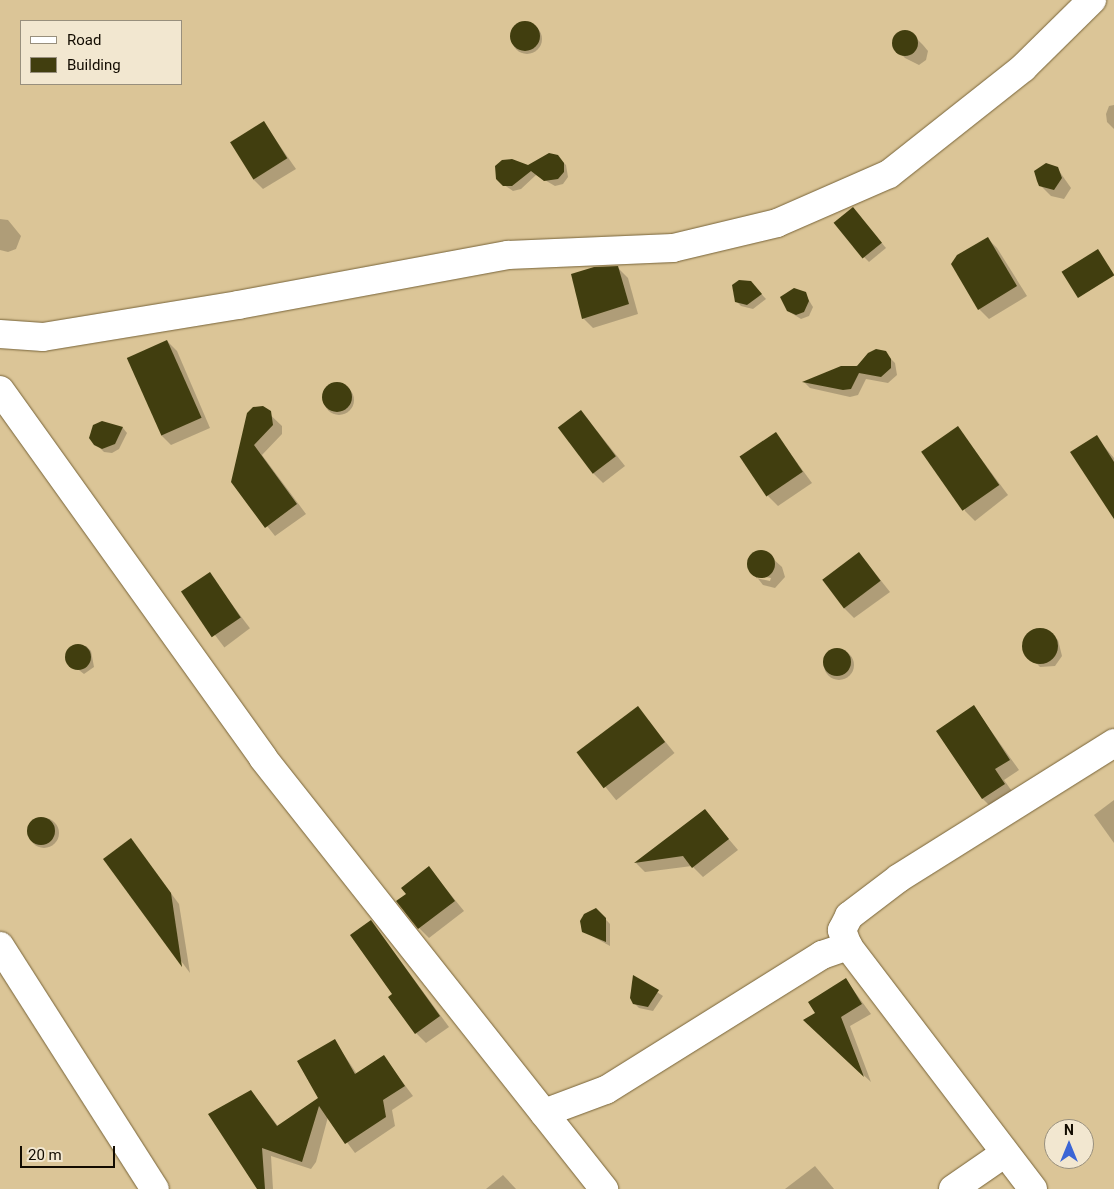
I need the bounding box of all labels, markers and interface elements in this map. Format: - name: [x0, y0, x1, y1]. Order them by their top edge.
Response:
- legend: [20, 20, 182, 85]
- text: Road: [67, 31, 101, 49]
- text: Building: [67, 56, 121, 74]
- north arrow: [1044, 1119, 1094, 1169]
- text: N: [1064, 1122, 1074, 1138]
- scale bar: [22, 1136, 118, 1168]
- text: 20 m: [28, 1146, 62, 1164]

